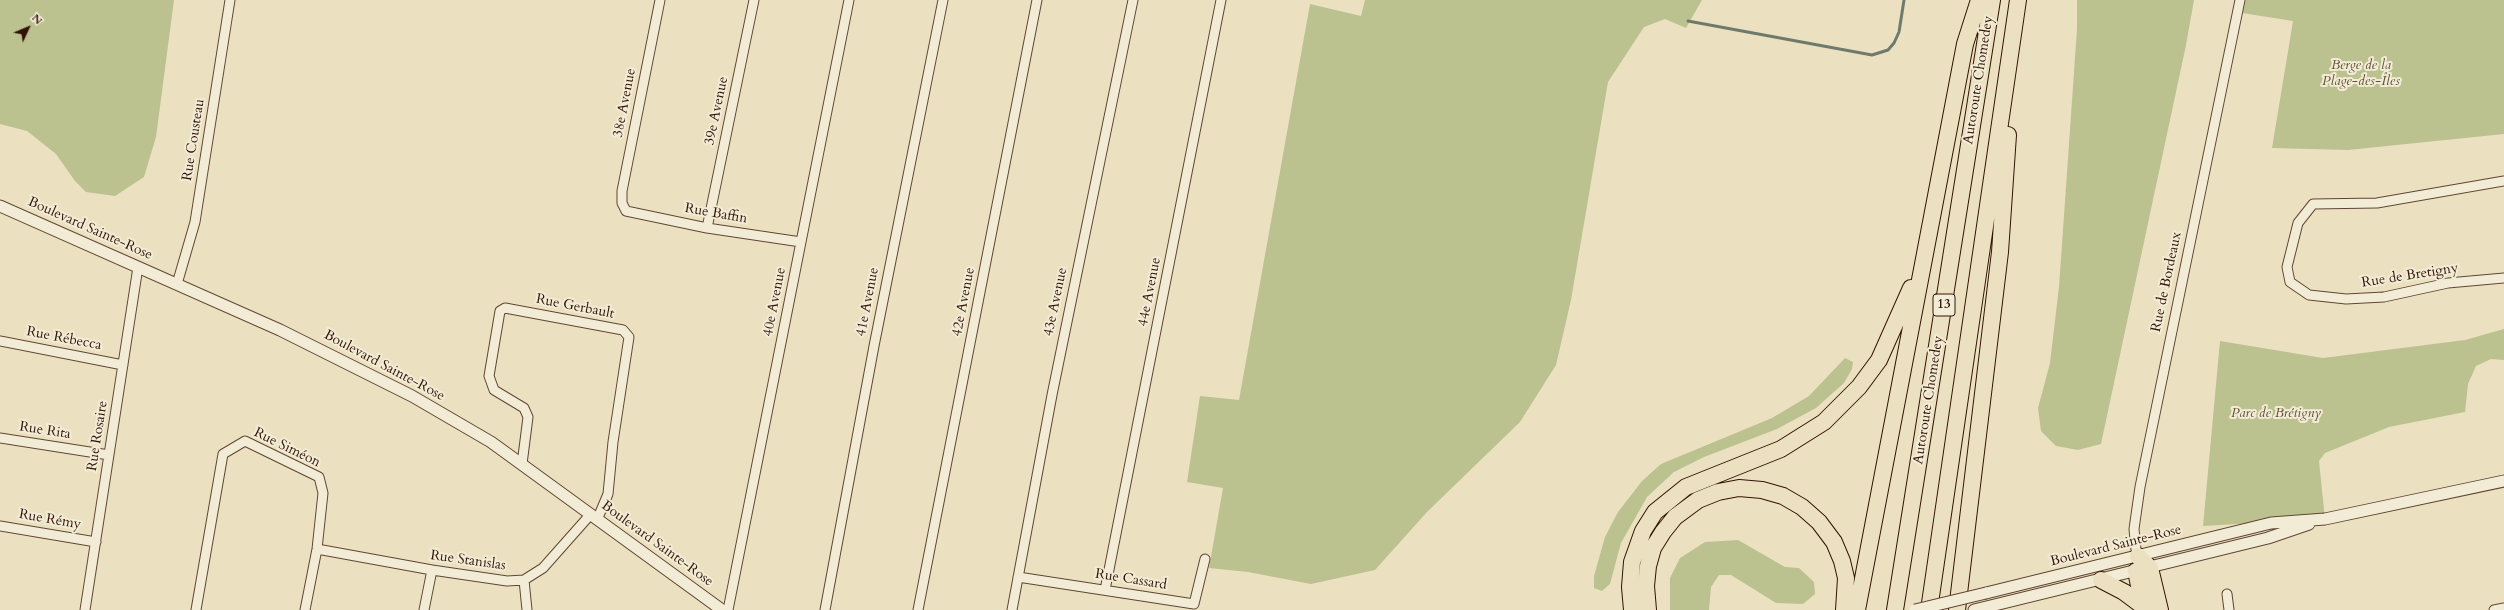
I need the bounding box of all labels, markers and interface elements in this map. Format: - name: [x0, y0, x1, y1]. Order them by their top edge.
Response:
- north arrow: [8, 8, 48, 48]
- text: N: [28, 11, 46, 28]
- street label: Autoroute Chomedey: [1961, 15, 1997, 145]
- park label: Berge de la Plage-des-Îles: [2322, 58, 2400, 90]
- street label: 38e Avenue: [610, 67, 640, 139]
- street label: 39e Avenue: [702, 75, 732, 147]
- street label: Rue Cousteau: [179, 98, 209, 182]
- street label: Boulevard Sainte-Rose: [25, 194, 155, 264]
- street label: Rue Baffin: [683, 200, 749, 228]
- street label: Rue de Bordeaux: [2148, 230, 2186, 334]
- street label: 44e Avenue: [1135, 256, 1165, 328]
- street label: Rue de Bretigny: [2360, 260, 2460, 292]
- street label: 40e Avenue: [760, 266, 790, 338]
- street label: 41e Avenue: [853, 266, 883, 338]
- street label: 42e Avenue: [949, 266, 979, 338]
- street label: 43e Avenue: [1041, 266, 1071, 338]
- street label: Rue Gerbault: [534, 291, 616, 323]
- road number: 13: [1933, 294, 1955, 316]
- street label: Rue Rébecca: [25, 323, 103, 355]
- street label: Boulevard Sainte-Rose: [321, 327, 447, 405]
- street label: Autoroute Chomedey: [1911, 335, 1947, 465]
- street label: Rue Rosaire: [84, 400, 112, 472]
- park label: Parc de Brétigny: [2231, 406, 2321, 422]
- street label: Rue Rita: [18, 419, 72, 443]
- street label: Rue Siméon: [251, 425, 323, 471]
- street label: Boulevard Sainte-Rose: [598, 498, 716, 590]
- street label: Rue Rémy: [18, 506, 82, 534]
- street label: Boulevard Sainte-Rose: [2049, 522, 2183, 570]
- street label: Rue Stanislas: [429, 547, 507, 575]
- street label: Rue Cassard: [1094, 566, 1168, 594]

